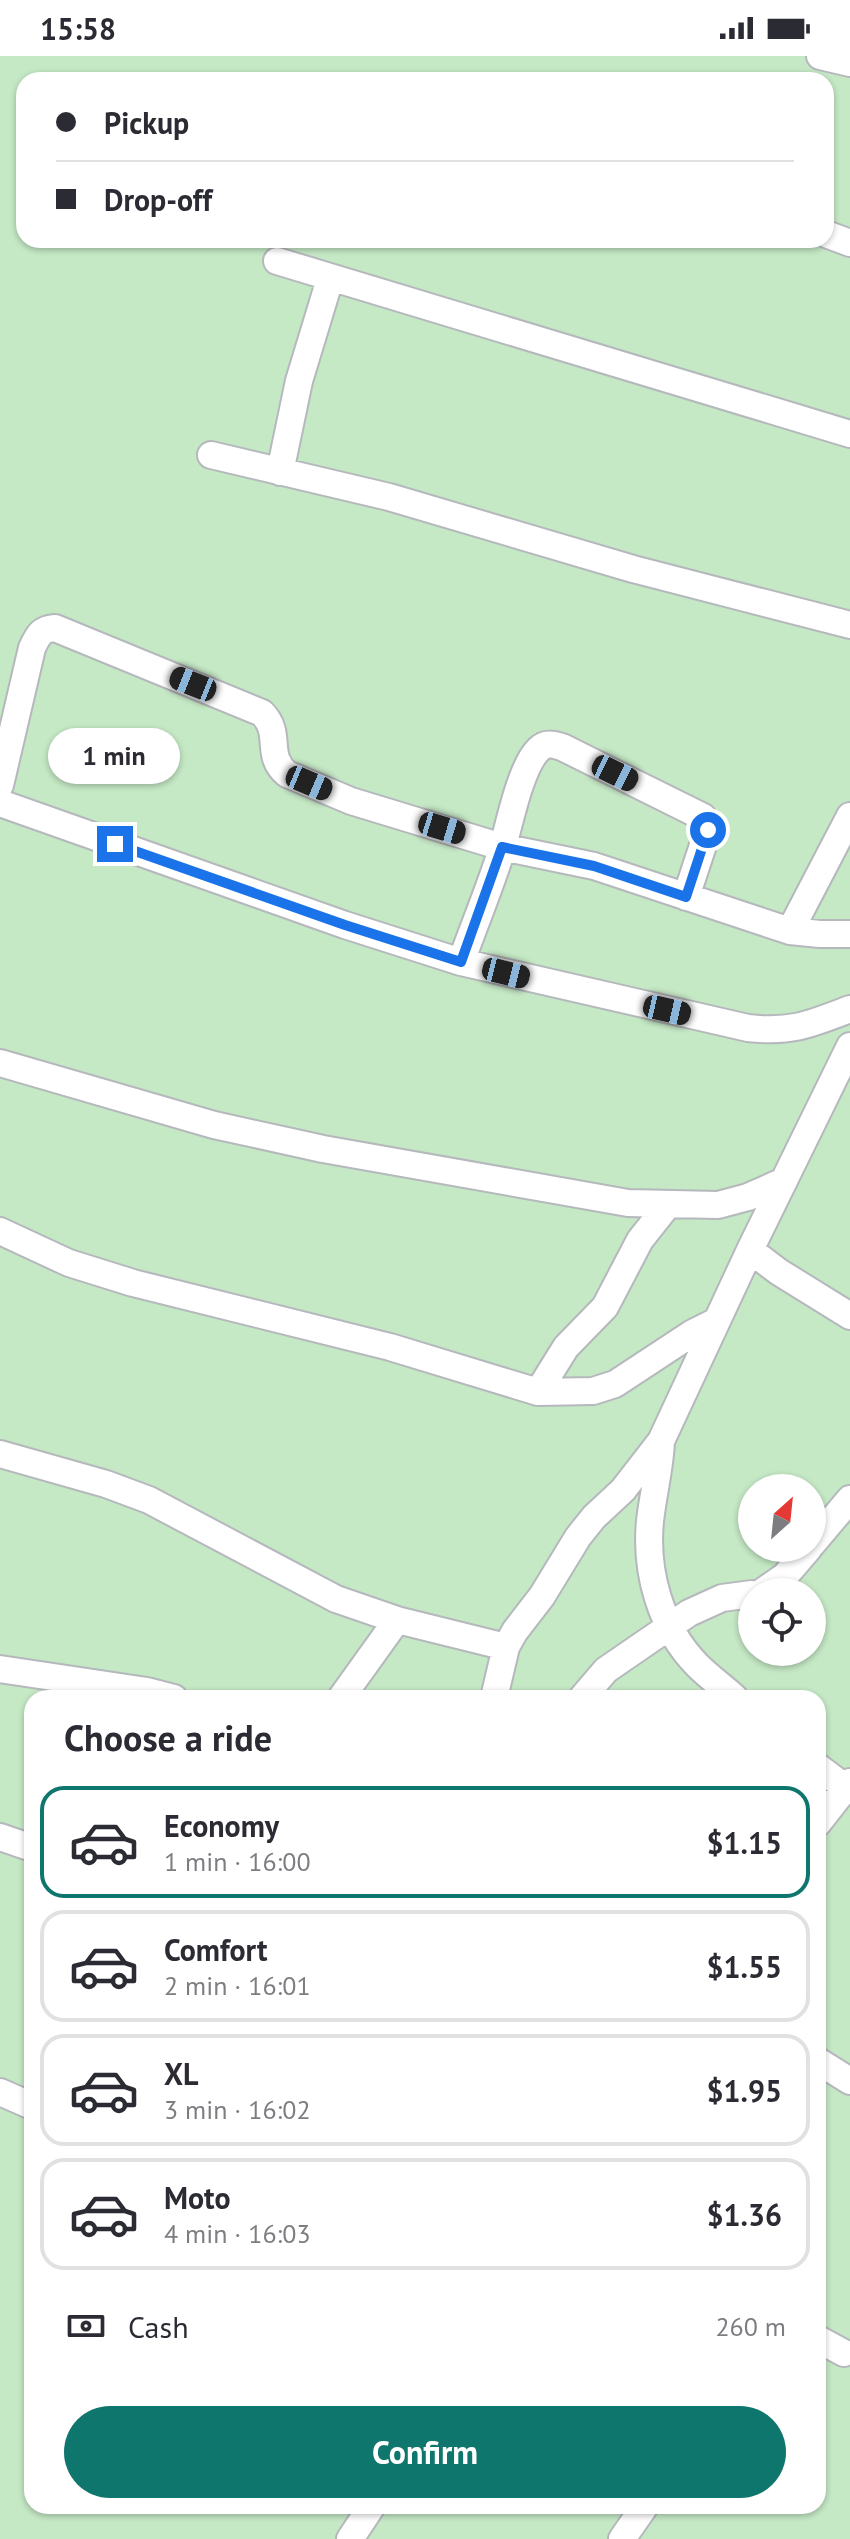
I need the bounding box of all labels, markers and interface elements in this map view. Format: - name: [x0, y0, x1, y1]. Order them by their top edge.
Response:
- text: 15:58: [40, 9, 116, 48]
- text: Pickup: [104, 103, 189, 142]
- text: Drop-off: [104, 180, 212, 219]
- car: [166, 664, 220, 704]
- callout: 1 min: [49, 728, 181, 784]
- text: 1 min: [82, 739, 146, 772]
- car: [588, 752, 642, 794]
- car: [282, 763, 336, 803]
- car: [416, 810, 468, 846]
- route start: [690, 812, 726, 848]
- route end: [97, 826, 133, 862]
- car: [480, 956, 532, 990]
- car: [641, 993, 693, 1027]
- north arrow: [738, 1474, 826, 1562]
- map controls: [738, 1474, 826, 1666]
- button: locate: [738, 1578, 826, 1666]
- text: Choose a ride: [64, 1714, 272, 1761]
- icon: car: [68, 1806, 140, 1878]
- text: Economy: [164, 1806, 279, 1845]
- text: $1.15: [707, 1823, 782, 1862]
- text: 1 min · 16:00: [164, 1845, 311, 1878]
- icon: car: [68, 1930, 140, 2002]
- text: Comfort: [164, 1930, 267, 1969]
- text: $1.55: [707, 1947, 782, 1986]
- text: 2 min · 16:01: [164, 1969, 311, 2002]
- icon: car: [68, 2054, 140, 2126]
- text: XL: [164, 2054, 198, 2093]
- text: $1.95: [707, 2071, 782, 2110]
- text: 3 min · 16:02: [164, 2093, 311, 2126]
- icon: car: [68, 2178, 140, 2250]
- text: Moto: [164, 2178, 231, 2217]
- text: $1.36: [707, 2195, 782, 2234]
- text: 4 min · 16:03: [164, 2217, 311, 2250]
- icon: cash: [64, 2304, 108, 2348]
- text: Cash: [128, 2307, 189, 2346]
- text: 260 m: [715, 2310, 786, 2343]
- button: Confirm: [64, 2406, 786, 2498]

